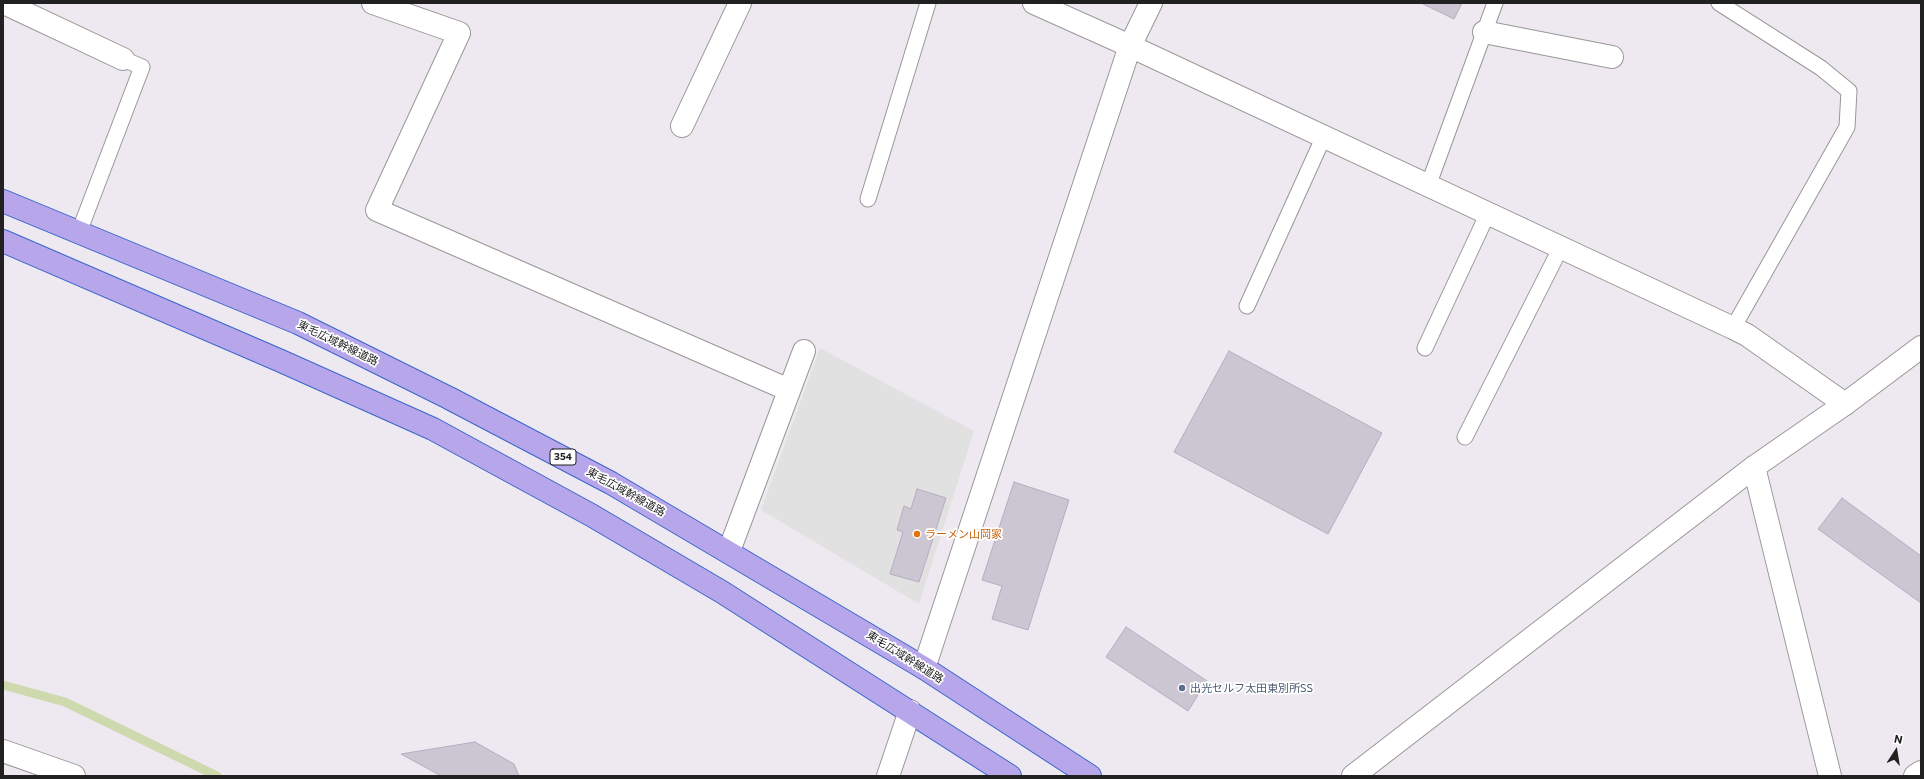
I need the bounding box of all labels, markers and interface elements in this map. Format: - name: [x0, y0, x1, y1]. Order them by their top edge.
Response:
- street label: 東毛広域幹線道路: [296, 318, 380, 368]
- road number: 354: [550, 449, 576, 465]
- street label: 東毛広域幹線道路: [584, 465, 668, 519]
- place label: ラーメン山岡家: [925, 527, 1002, 541]
- marker: ラーメン山岡家: [912, 529, 922, 539]
- street label: 東毛広域幹線道路: [864, 628, 946, 686]
- place label: 出光セルフ太田東別所SS: [1190, 681, 1313, 695]
- marker: 出光セルフ太田東別所SS: [1177, 683, 1187, 693]
- north arrow: [1876, 731, 1916, 771]
- text: N: [1893, 732, 1904, 746]

